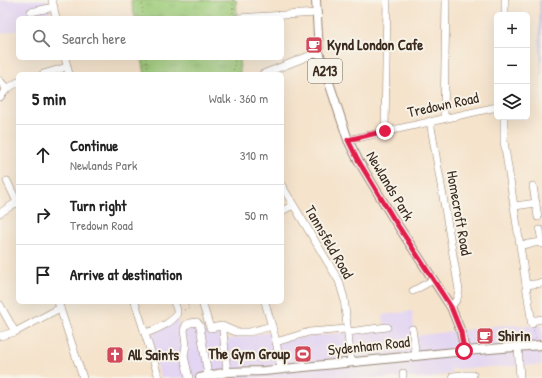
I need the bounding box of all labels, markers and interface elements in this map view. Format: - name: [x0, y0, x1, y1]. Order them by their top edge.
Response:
- map controls: [494, 12, 530, 120]
- button: +: [494, 12, 530, 48]
- search box: [16, 16, 284, 60]
- icon: search: [30, 27, 52, 49]
- text: Search here: [62, 28, 126, 49]
- place label: Kynd London Cafe: [327, 34, 423, 56]
- cafe icon: Kynd London Cafe: [304, 35, 324, 55]
- button: −: [494, 48, 530, 84]
- road number: A213: [308, 59, 342, 83]
- button: layers: [494, 84, 530, 120]
- text: 5 min: [32, 87, 66, 110]
- street label: Tredown Road: [405, 87, 481, 122]
- text: Walk · 360 m: [209, 89, 268, 107]
- route end: [376, 122, 394, 140]
- text: Continue: [70, 135, 118, 156]
- icon: ahead: [32, 144, 54, 166]
- text: 310 m: [240, 146, 268, 164]
- street label: Newlands Park: [361, 147, 419, 224]
- text: Newlands Park: [70, 156, 137, 174]
- street label: Homecroft Road: [442, 169, 477, 257]
- text: Turn right: [70, 195, 126, 216]
- street label: Tannsfeld Road: [300, 201, 359, 282]
- icon: right: [32, 204, 54, 226]
- text: 50 m: [245, 206, 268, 224]
- text: Tredown Road: [70, 216, 133, 234]
- icon: arrive: [32, 264, 54, 286]
- text: Arrive at destination: [70, 264, 182, 285]
- place label: Shirin: [498, 325, 531, 346]
- cafe icon: Shirin: [475, 326, 495, 346]
- street label: Sydenham Road: [327, 331, 411, 360]
- route start: [455, 342, 473, 360]
- place label: The Gym Group: [208, 343, 291, 365]
- place label: All Saints: [128, 344, 179, 365]
- sports icon: The Gym Group: [293, 344, 313, 364]
- church icon: All Saints: [105, 345, 125, 365]

